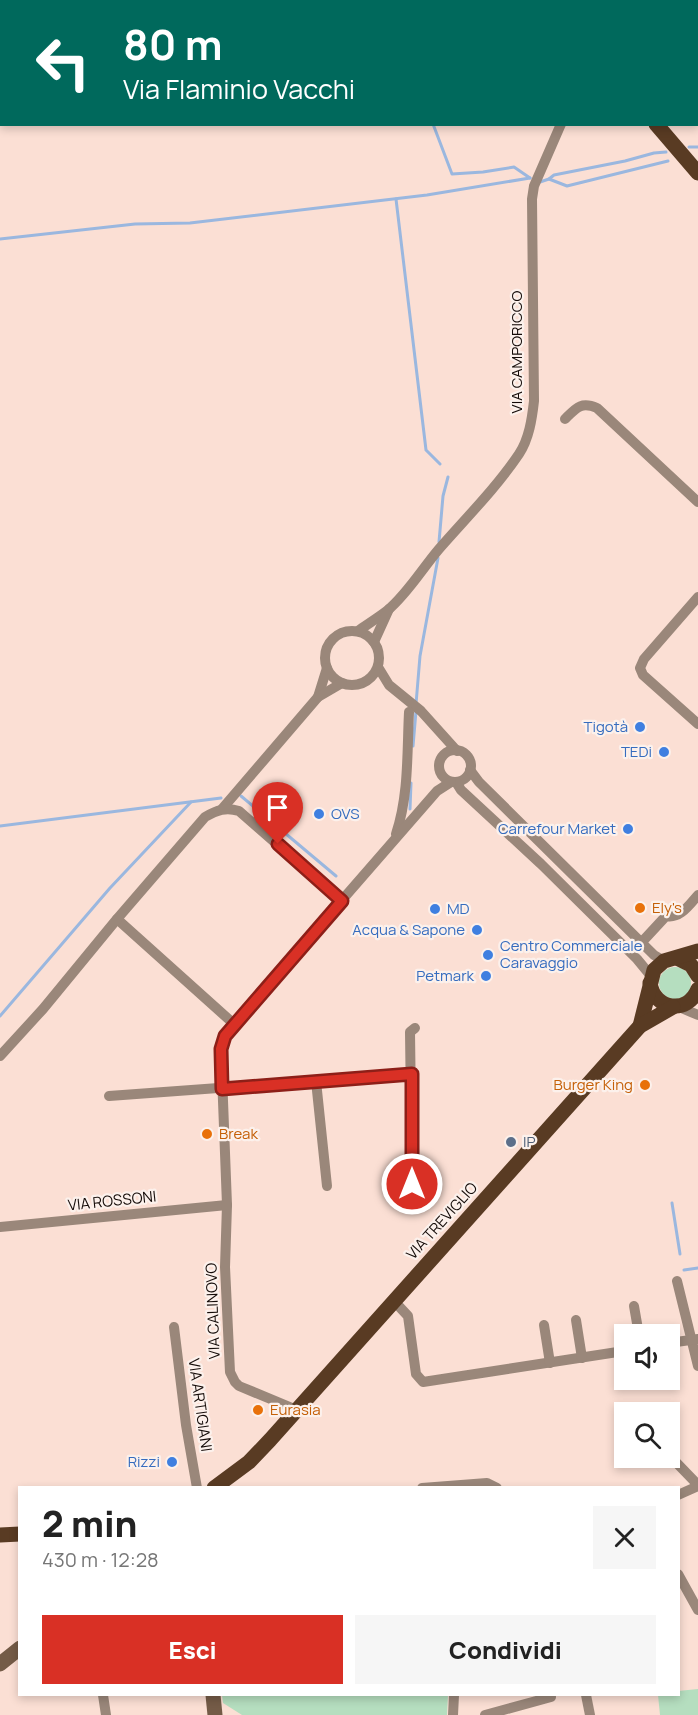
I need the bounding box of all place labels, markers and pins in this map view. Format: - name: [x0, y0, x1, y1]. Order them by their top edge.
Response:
- place label: Tigotà: [583, 716, 628, 737]
- marker: Tigotà: [633, 720, 647, 734]
- place label: TEDi: [621, 741, 652, 762]
- marker: TEDi: [657, 745, 671, 759]
- pin: [252, 782, 303, 844]
- place label: OVS: [331, 803, 359, 824]
- marker: OVS: [312, 807, 326, 821]
- place label: Carrefour Market: [498, 818, 616, 839]
- marker: Carrefour Market: [621, 822, 635, 836]
- place label: Ely's: [652, 897, 682, 918]
- place label: MD: [447, 898, 470, 919]
- marker: Ely's: [633, 901, 647, 915]
- marker: MD: [428, 902, 442, 916]
- place label: Acqua & Sapone: [352, 919, 465, 940]
- marker: Acqua & Sapone: [470, 923, 484, 937]
- place label: Centro Commerciale Caravaggio: [500, 935, 643, 973]
- marker: Centro Commerciale Caravaggio: [481, 948, 495, 962]
- place label: Petmark: [416, 965, 475, 986]
- marker: Petmark: [479, 969, 493, 983]
- place label: Burger King: [554, 1074, 633, 1095]
- marker: Burger King: [638, 1078, 652, 1092]
- place label: Break: [219, 1123, 258, 1144]
- marker: Break: [200, 1127, 214, 1141]
- place label: IP: [523, 1131, 536, 1152]
- marker: IP: [504, 1135, 518, 1149]
- place label: Eurasia: [270, 1399, 321, 1420]
- marker: Eurasia: [251, 1403, 265, 1417]
- place label: Rizzi: [128, 1451, 160, 1472]
- marker: Rizzi: [165, 1455, 179, 1469]

